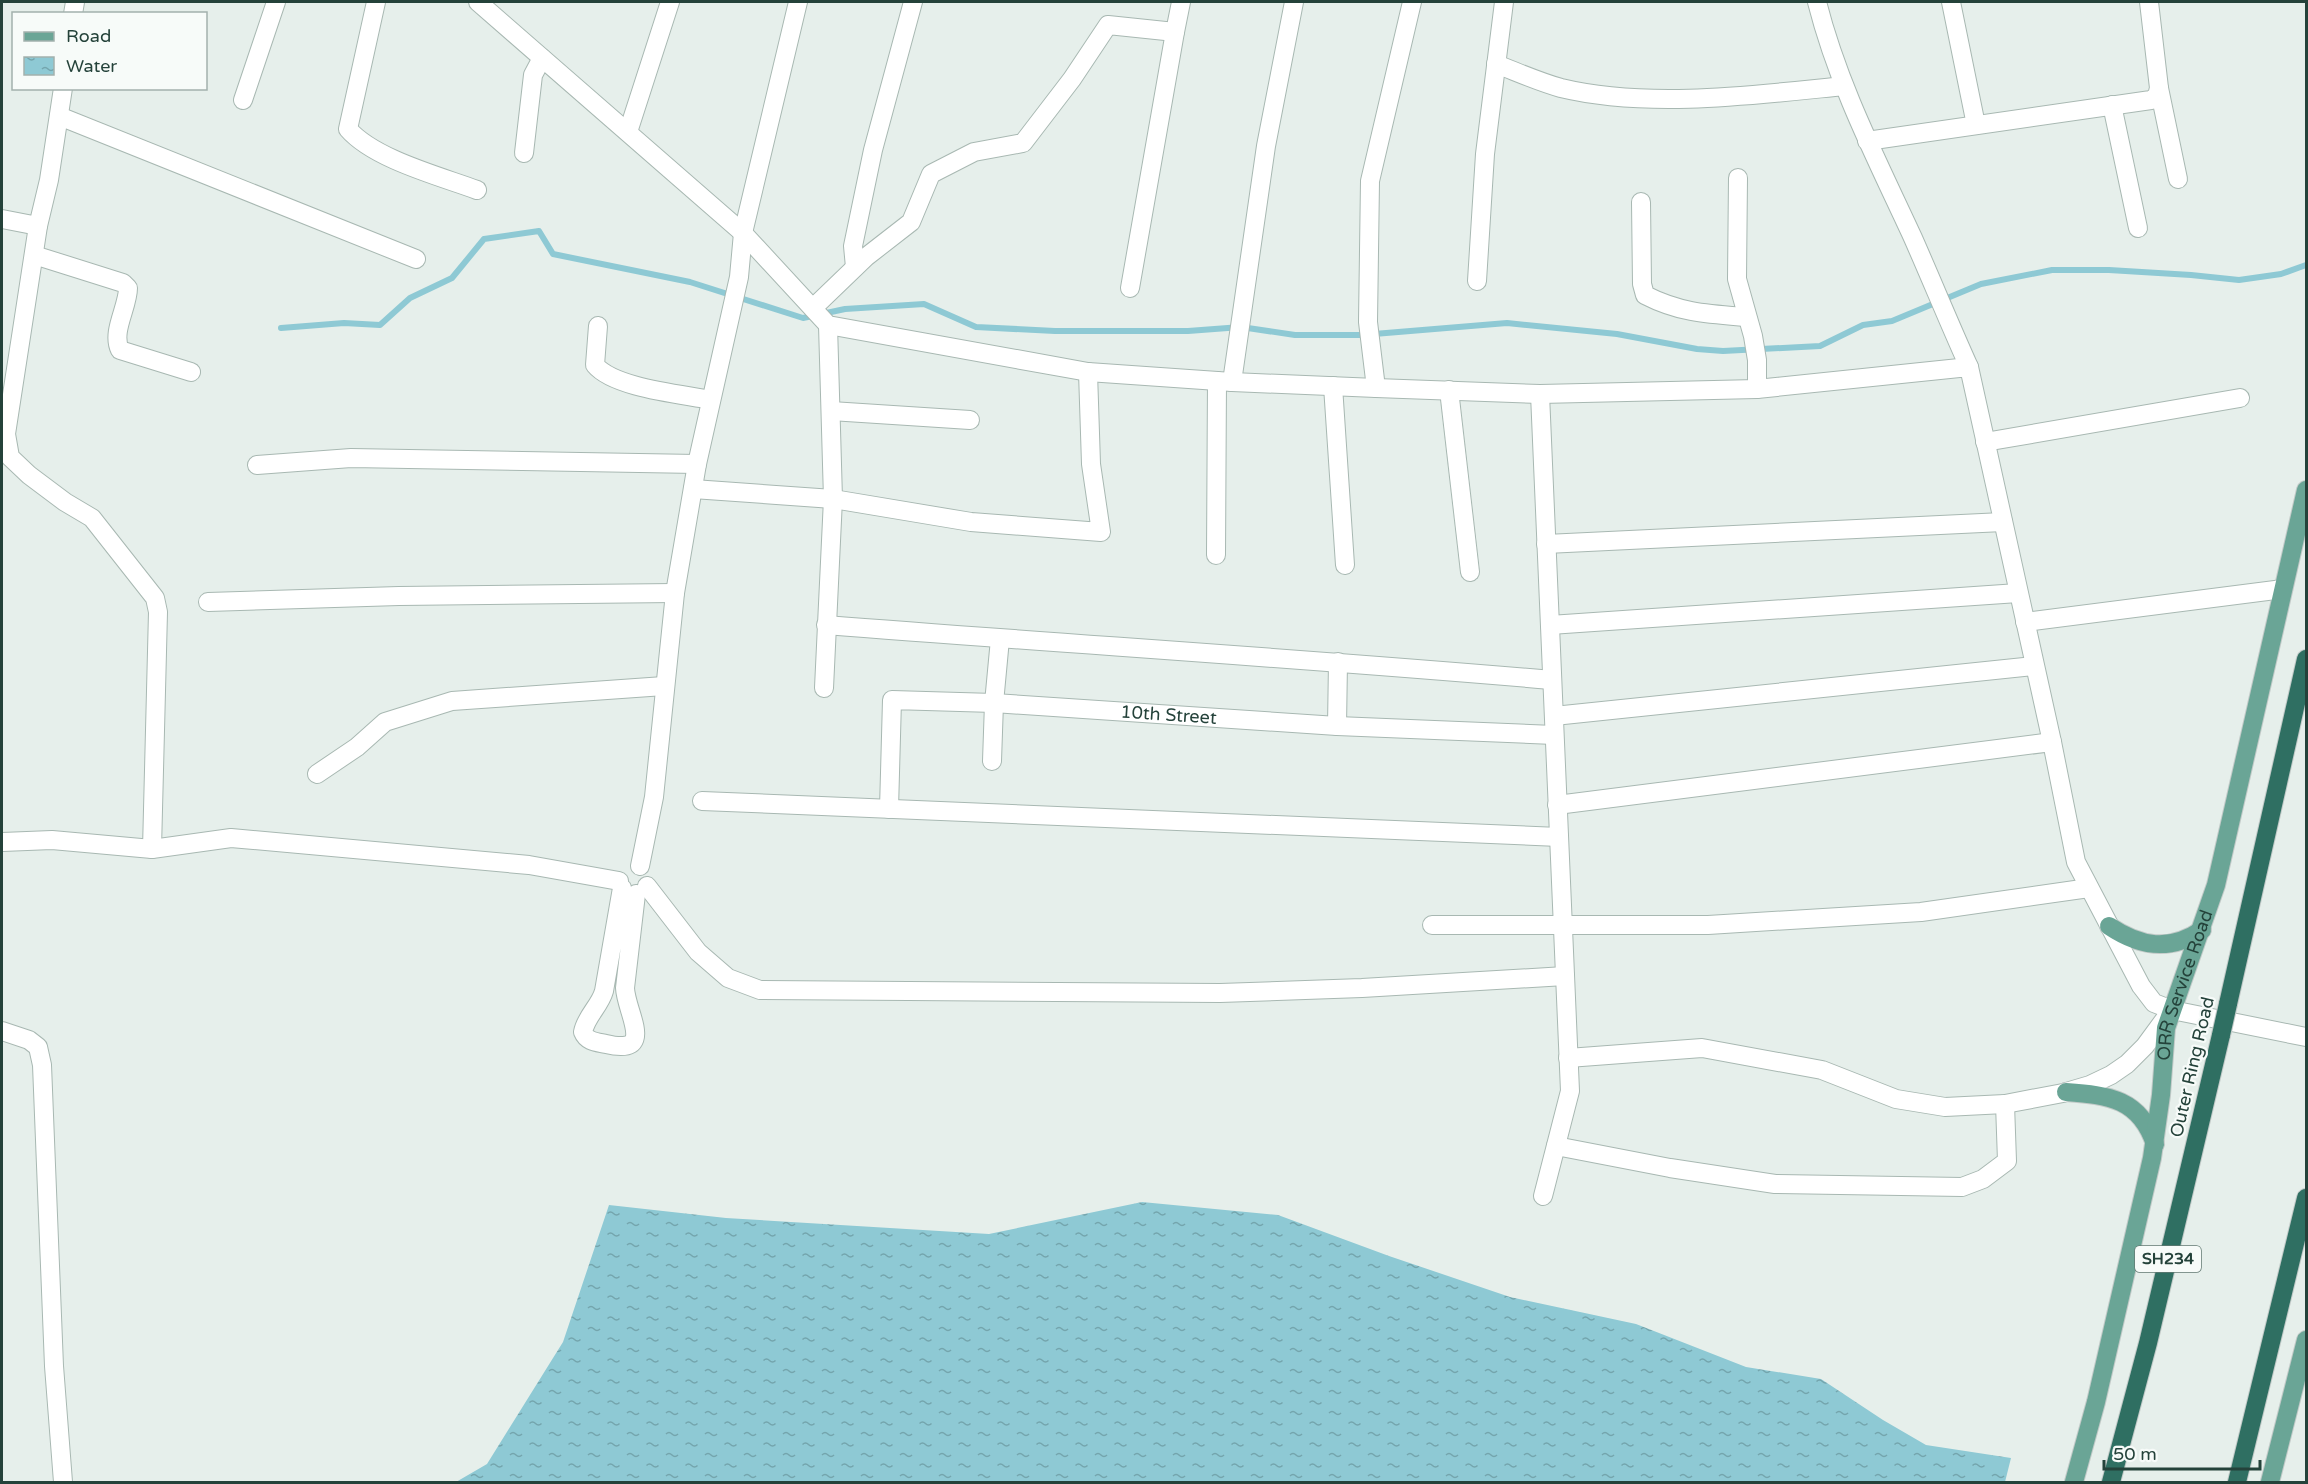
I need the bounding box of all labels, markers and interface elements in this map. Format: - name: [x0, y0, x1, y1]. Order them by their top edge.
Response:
- legend: [12, 12, 207, 90]
- text: Road: [66, 25, 111, 47]
- text: Water: [66, 55, 117, 77]
- street label: 10th Street: [1120, 700, 1218, 729]
- street label: ORR Service Road: [2153, 907, 2217, 1061]
- street label: Outer Ring Road: [2165, 995, 2219, 1139]
- road number: SH234: [2135, 1246, 2201, 1272]
- scale bar: [2104, 1433, 2260, 1471]
- text: 50 m: [2113, 1443, 2157, 1465]

